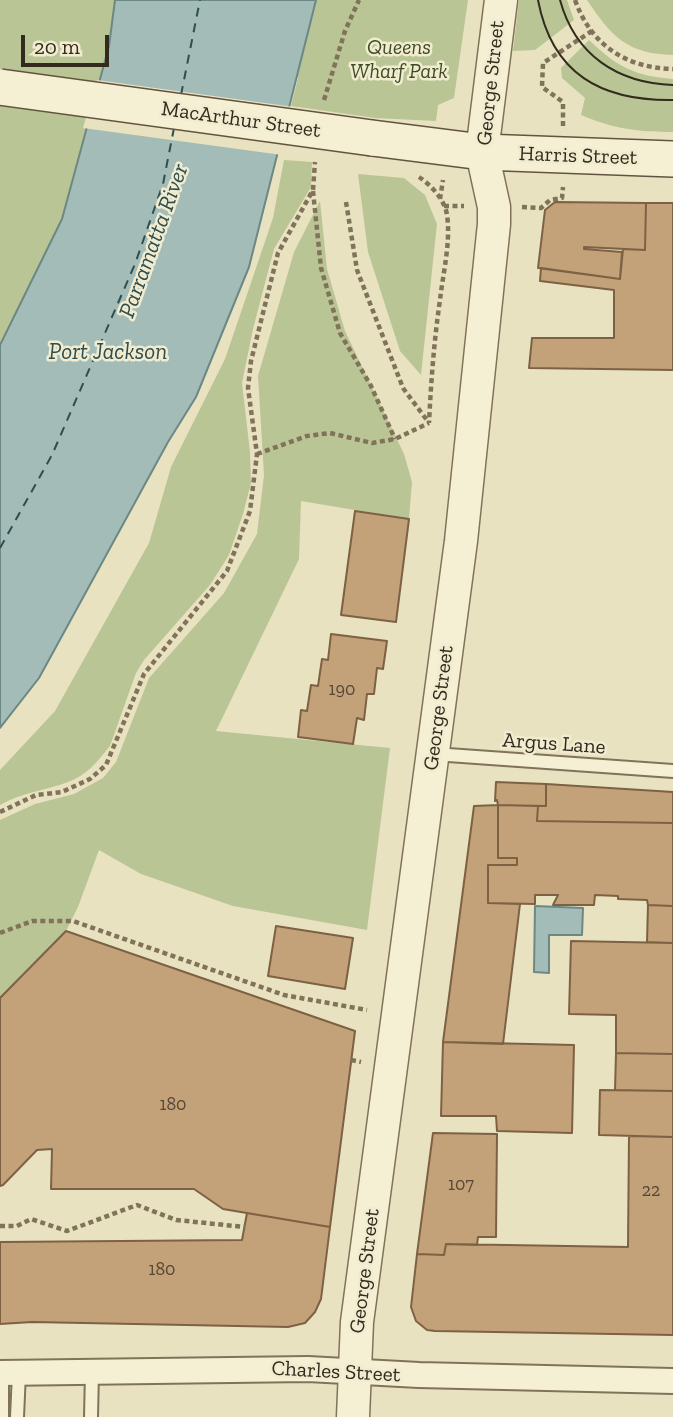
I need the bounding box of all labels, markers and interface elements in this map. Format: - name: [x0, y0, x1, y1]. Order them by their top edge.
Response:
- street label: George Street: [472, 19, 510, 147]
- scale bar: [24, 21, 112, 65]
- text: 20 m: [34, 34, 80, 59]
- park label: Queens Wharf Park: [350, 35, 448, 85]
- street label: MacArthur Street: [160, 96, 322, 144]
- street label: Harris Street: [518, 141, 638, 171]
- water label: Parramatta River: [113, 160, 195, 322]
- water label: Port Jackson: [49, 338, 167, 366]
- street label: George Street: [419, 644, 459, 772]
- house number: 190: [329, 679, 355, 701]
- street label: Argus Lane: [502, 728, 606, 760]
- house number: 180: [160, 1094, 186, 1116]
- house number: 107: [448, 1174, 474, 1196]
- house number: 22: [642, 1180, 660, 1202]
- street label: George Street: [345, 1207, 385, 1335]
- house number: 180: [149, 1259, 175, 1281]
- street label: Charles Street: [271, 1356, 401, 1388]

